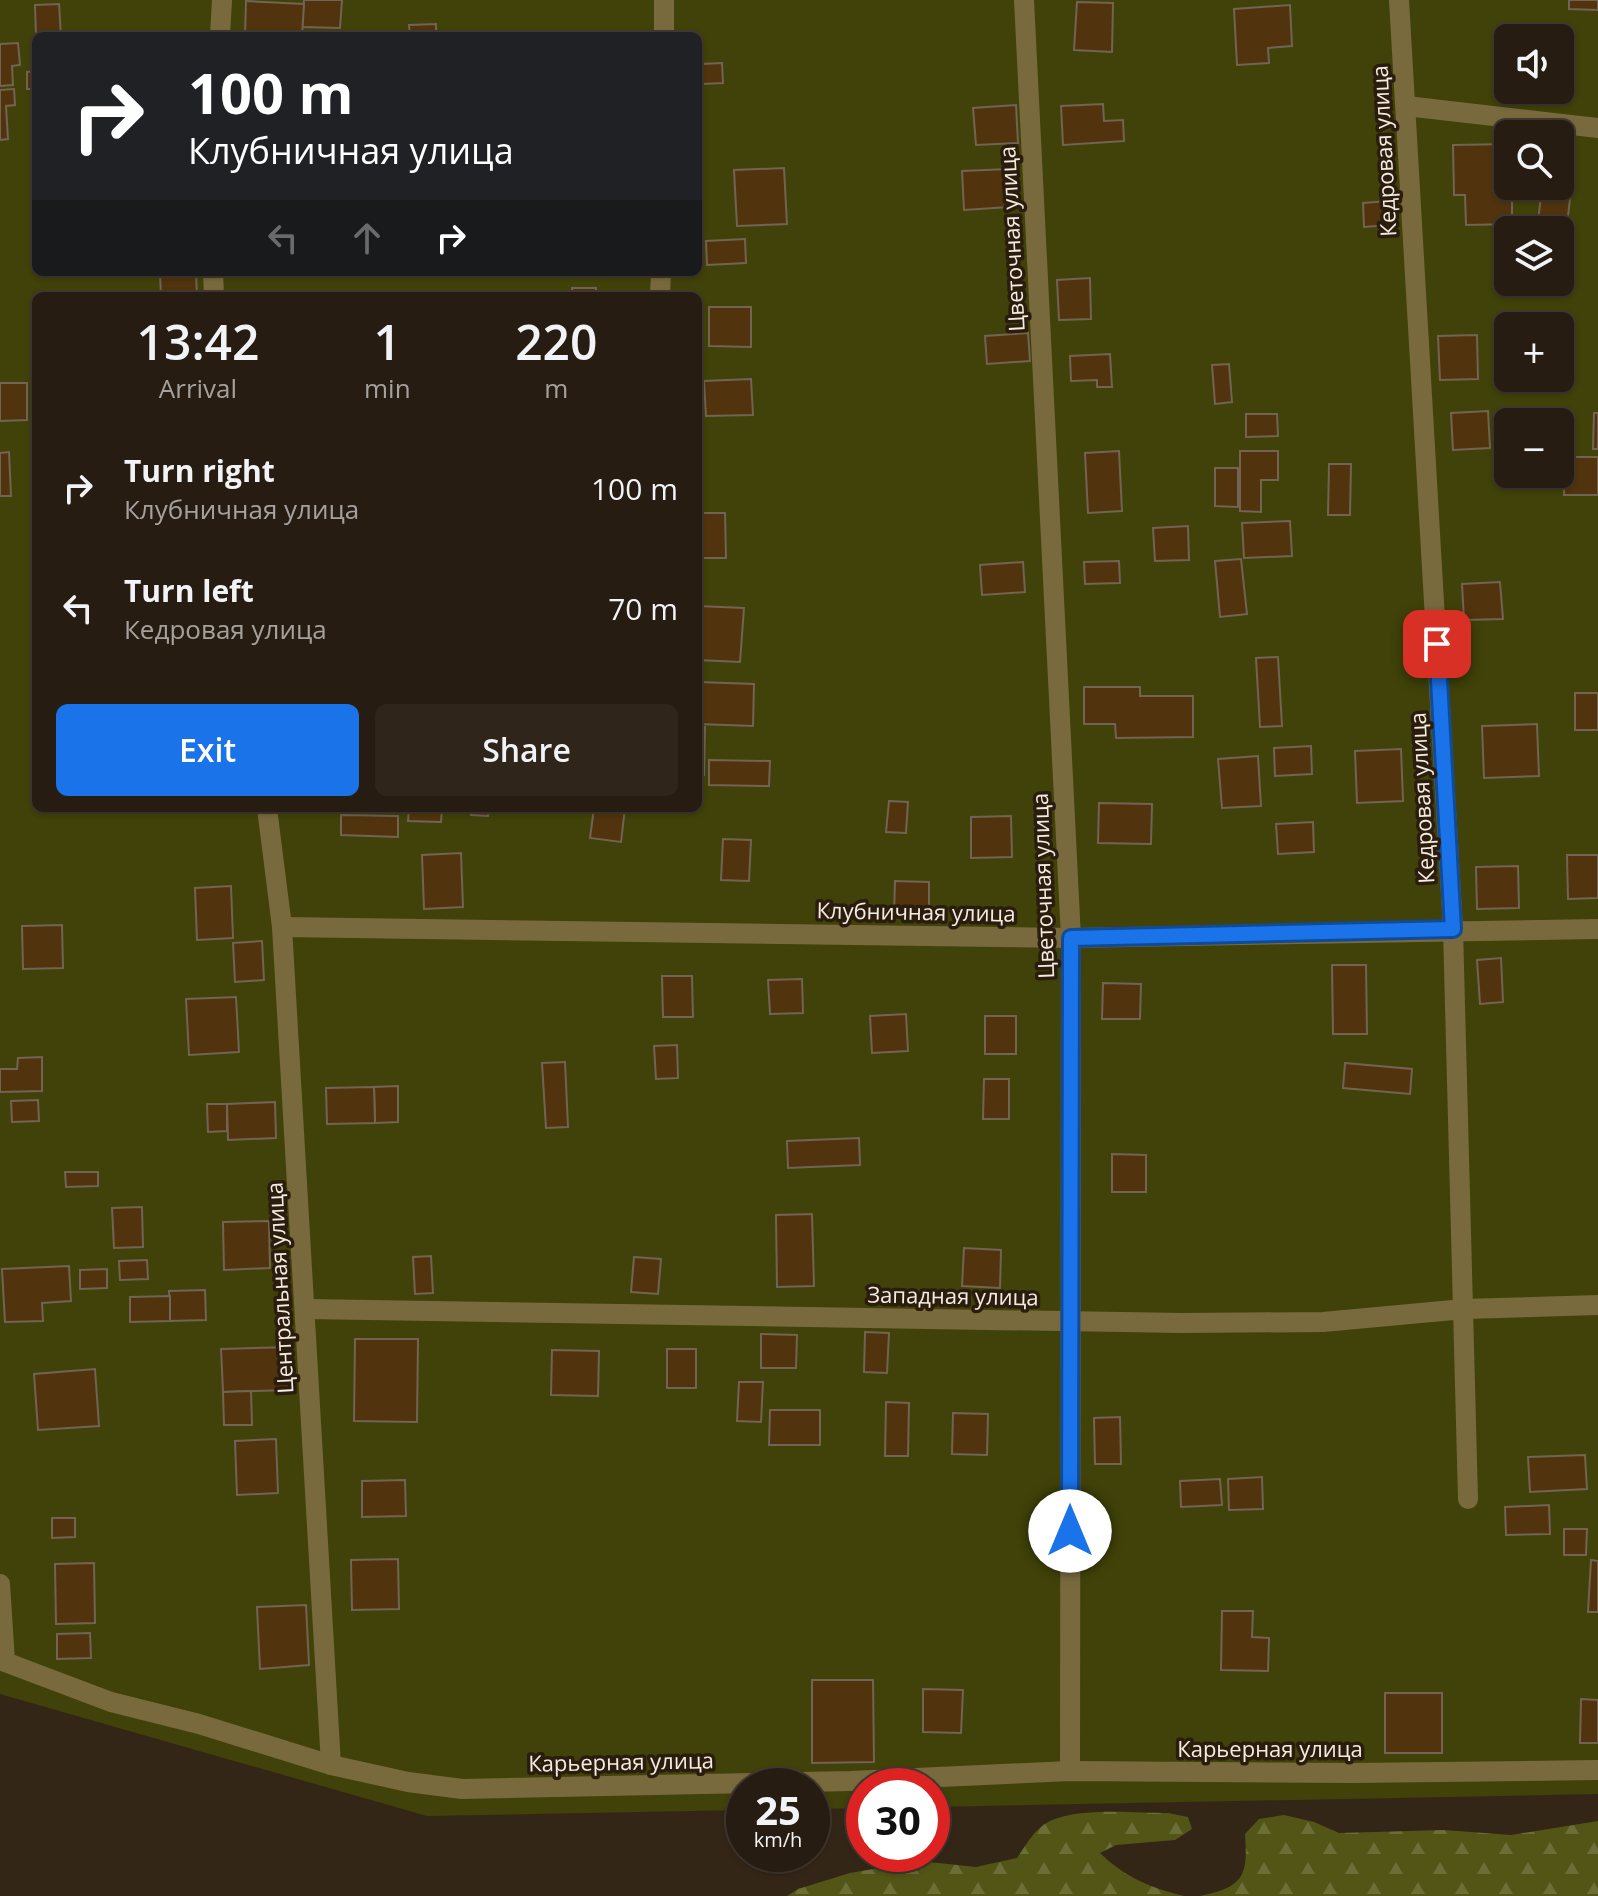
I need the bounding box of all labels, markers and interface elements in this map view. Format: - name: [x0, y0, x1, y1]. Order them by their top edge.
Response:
- map controls: [1494, 24, 1574, 488]
- button: sound: [1494, 24, 1574, 104]
- text: 100 m: [188, 54, 354, 130]
- icon: right: [56, 64, 160, 168]
- street label: Кедровая улица: [1364, 65, 1402, 237]
- button: search: [1494, 120, 1574, 200]
- text: Клубничная улица: [188, 126, 514, 175]
- street label: Цветочная улица: [991, 145, 1031, 333]
- icon: left: [261, 216, 305, 260]
- icon: ahead: [345, 216, 389, 260]
- icon: right: [429, 216, 473, 260]
- button: layers: [1494, 216, 1574, 296]
- text: 13:42: [137, 309, 259, 374]
- text: 1: [374, 309, 401, 374]
- text: 220: [515, 309, 597, 374]
- button: +: [1494, 312, 1574, 392]
- text: Arrival: [159, 370, 237, 406]
- text: min: [364, 370, 411, 406]
- text: m: [544, 370, 568, 406]
- button: −: [1494, 408, 1574, 488]
- text: Turn right: [124, 450, 275, 491]
- icon: right: [56, 466, 100, 510]
- text: 100 m: [591, 468, 678, 509]
- text: Клубничная улица: [124, 491, 359, 527]
- text: Turn left: [124, 570, 254, 611]
- icon: left: [56, 586, 100, 630]
- text: 70 m: [608, 588, 678, 629]
- pin: [1403, 610, 1471, 678]
- text: Кедровая улица: [124, 611, 327, 647]
- icon: arrive: [1415, 622, 1459, 666]
- button: Exit: [56, 704, 359, 796]
- button: Share: [375, 704, 678, 796]
- street label: Кедровая улица: [1402, 712, 1440, 884]
- street label: Цветочная улица: [1024, 793, 1060, 979]
- street label: Клубничная улица: [816, 894, 1016, 928]
- street label: Центральная улица: [258, 1182, 300, 1395]
- street label: Западная улица: [867, 1279, 1039, 1311]
- position arrow: [1028, 1489, 1112, 1573]
- street label: Карьерная улица: [1177, 1733, 1363, 1763]
- street label: Карьерная улица: [528, 1744, 714, 1778]
- speed limit sign: 30: [846, 1768, 950, 1872]
- text: 25: [755, 1782, 801, 1837]
- text: km/h: [754, 1826, 802, 1853]

